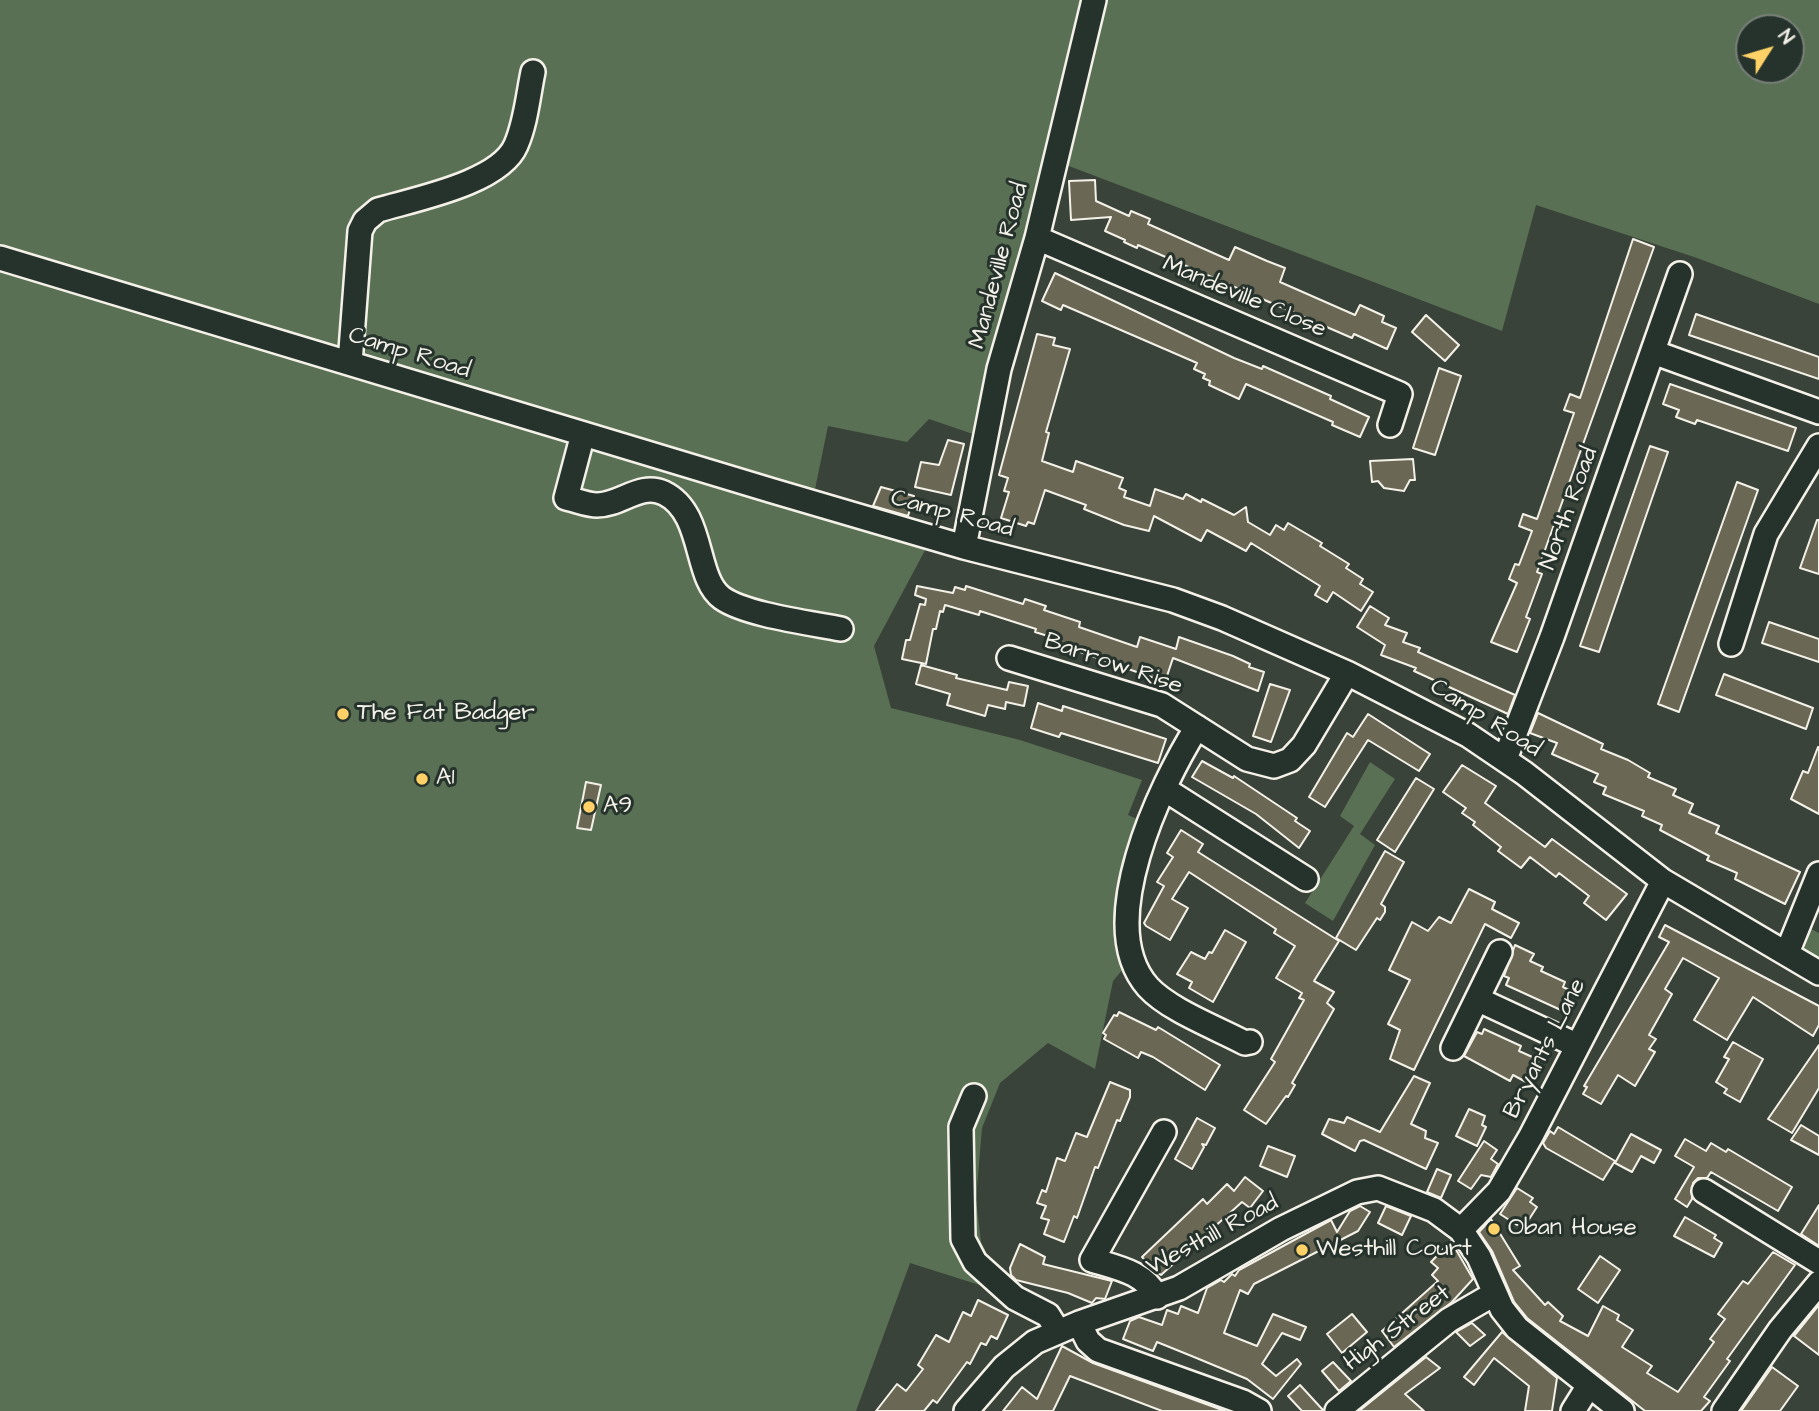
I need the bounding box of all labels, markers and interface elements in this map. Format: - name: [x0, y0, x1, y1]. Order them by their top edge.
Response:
- north arrow: [1735, 14, 1805, 84]
- text: N: [1771, 24, 1800, 50]
- street label: Mandeville Road: [964, 180, 1036, 352]
- street label: Mandeville Close: [1158, 251, 1330, 345]
- street label: Camp Road: [345, 322, 473, 386]
- street label: North Road: [1535, 444, 1605, 574]
- street label: Camp Road: [887, 485, 1017, 545]
- street label: Barrow Rise: [1040, 628, 1186, 702]
- street label: Camp Road: [1424, 673, 1546, 765]
- place label: The Fat Badger: [357, 700, 535, 728]
- marker: The Fat Badger: [335, 706, 351, 722]
- place label: A1: [436, 765, 454, 793]
- marker: A1: [414, 771, 430, 787]
- place label: A9: [603, 793, 632, 821]
- marker: A9: [581, 799, 597, 815]
- street label: Bryants Lane: [1498, 974, 1594, 1124]
- street label: Westhill Road: [1142, 1189, 1284, 1283]
- place label: Oban House: [1508, 1215, 1637, 1243]
- marker: Oban House: [1486, 1221, 1502, 1237]
- place label: Westhill Court: [1316, 1236, 1472, 1264]
- marker: Westhill Court: [1294, 1242, 1310, 1258]
- street label: High Street: [1339, 1280, 1457, 1378]

